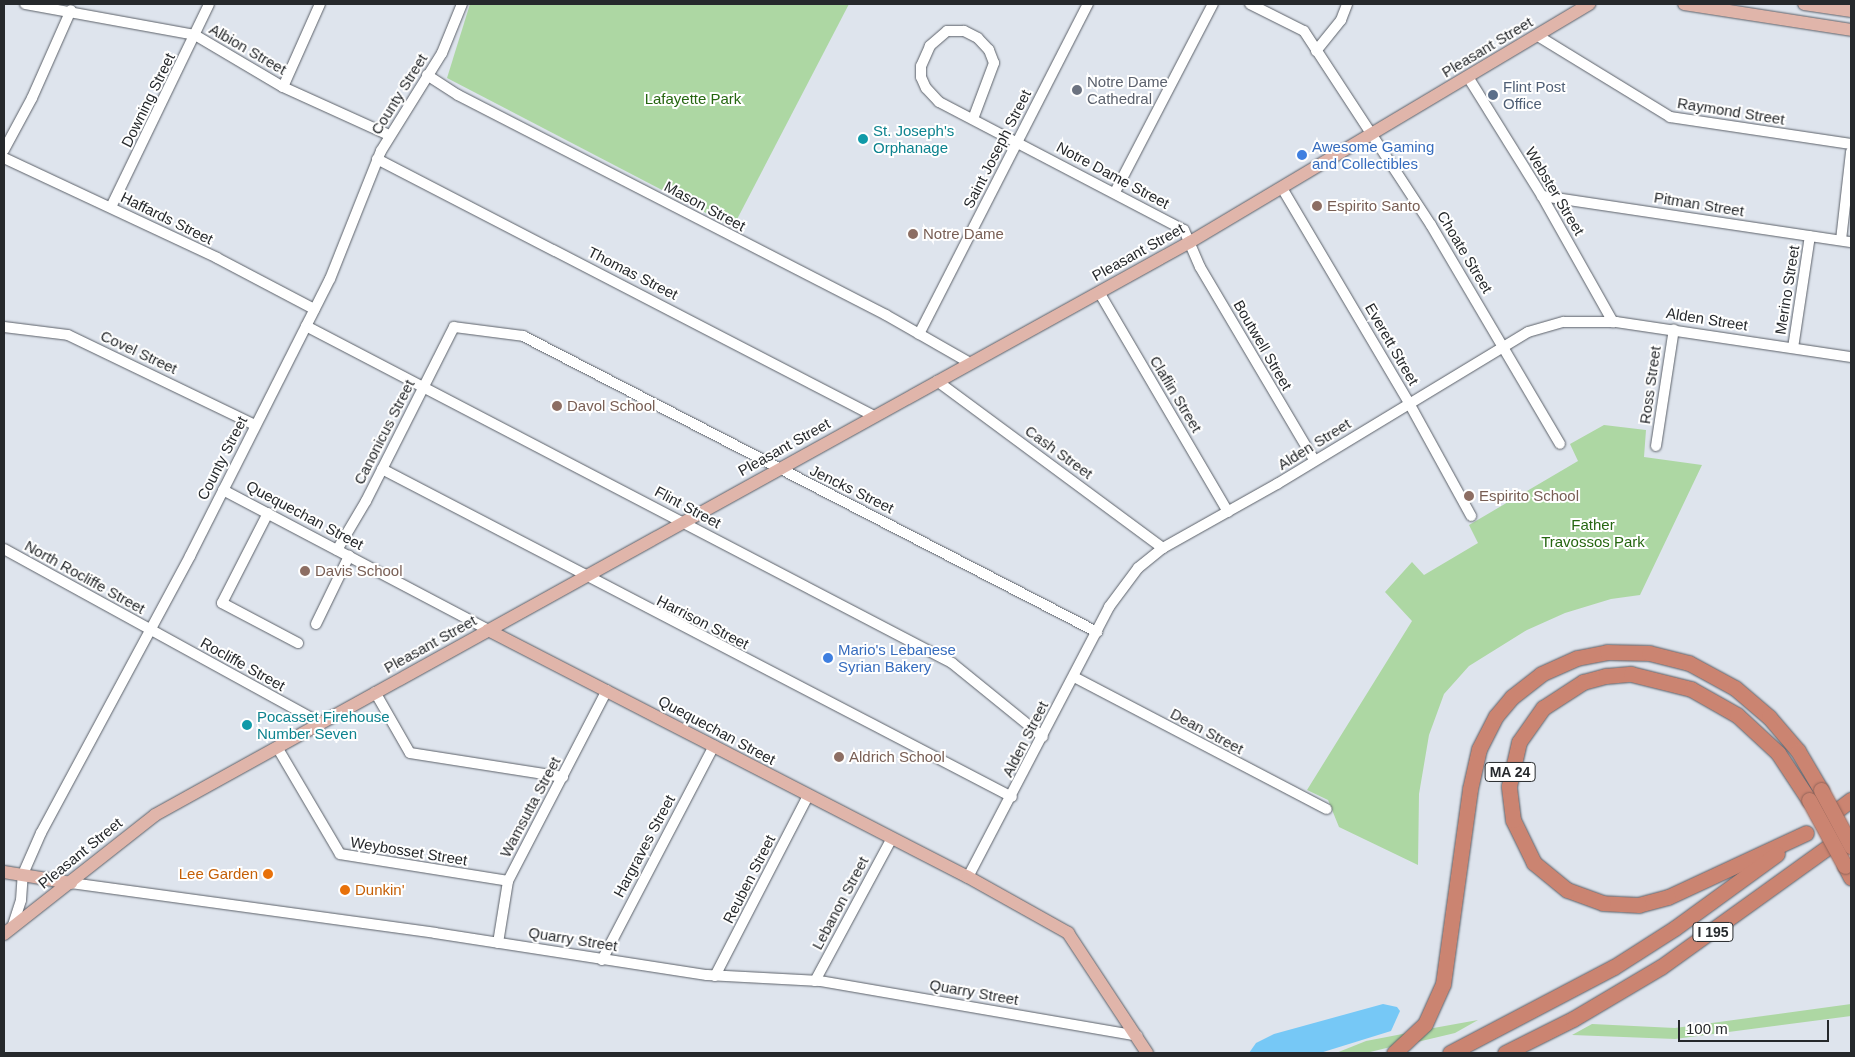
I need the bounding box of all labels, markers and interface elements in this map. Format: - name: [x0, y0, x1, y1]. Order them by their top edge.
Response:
- street label: Pleasant Street: [1438, 13, 1536, 81]
- street label: Albion Street: [206, 20, 290, 78]
- street label: Downing Street: [117, 50, 179, 150]
- street label: County Street: [367, 50, 431, 138]
- place label: Notre Dame Cathedral: [1087, 72, 1168, 107]
- place label: Flint Post Office: [1503, 77, 1566, 112]
- marker: Notre Dame Cathedral: [1071, 84, 1083, 96]
- street label: Saint Joseph Street: [959, 87, 1035, 211]
- marker: Flint Post Office: [1487, 89, 1499, 101]
- park label: Lafayette Park: [645, 90, 741, 108]
- street label: Raymond Street: [1676, 94, 1786, 128]
- place label: St. Joseph's Orphanage: [873, 121, 954, 156]
- marker: St. Joseph's Orphanage: [857, 133, 869, 145]
- place label: Awesome Gaming and Collectibles: [1312, 137, 1434, 172]
- street label: Notre Dame Street: [1054, 138, 1172, 212]
- street label: Webster Street: [1522, 144, 1588, 238]
- marker: Awesome Gaming and Collectibles: [1296, 149, 1308, 161]
- street label: Mason Street: [661, 177, 749, 235]
- street label: Haffards Street: [118, 188, 216, 248]
- street label: Pitman Street: [1653, 188, 1745, 220]
- place label: Espirito Santo: [1327, 197, 1420, 215]
- marker: Espirito Santo: [1311, 200, 1323, 212]
- street label: Choate Street: [1433, 208, 1497, 296]
- street label: Pleasant Street: [1089, 219, 1187, 285]
- place label: Notre Dame: [923, 225, 1004, 243]
- marker: Notre Dame: [907, 228, 919, 240]
- street label: Thomas Street: [585, 243, 681, 303]
- street label: Merino Street: [1771, 244, 1803, 336]
- street label: Boutwell Street: [1230, 297, 1296, 393]
- street label: Everett Street: [1361, 300, 1423, 388]
- street label: Alden Street: [1665, 304, 1749, 334]
- street label: Covel Street: [98, 326, 180, 378]
- street label: Ross Street: [1636, 345, 1664, 425]
- street label: Claflin Street: [1146, 353, 1206, 435]
- street label: Canonicus Street: [350, 377, 418, 487]
- place label: Davol School: [567, 397, 655, 415]
- marker: Davol School: [551, 400, 563, 412]
- street label: County Street: [193, 413, 251, 503]
- street label: Pleasant Street: [735, 414, 833, 480]
- street label: Alden Street: [1274, 414, 1354, 474]
- street label: Cash Street: [1022, 421, 1096, 483]
- street label: Jencks Street: [807, 461, 897, 517]
- street label: Quequechan Street: [243, 477, 367, 553]
- street label: Flint Street: [652, 482, 724, 532]
- place label: Espirito School: [1479, 487, 1579, 505]
- marker: Espirito School: [1463, 490, 1475, 502]
- park label: Father Travossos Park: [1541, 515, 1645, 550]
- street label: North Rocliffe Street: [22, 536, 148, 618]
- place label: Davis School: [315, 562, 403, 580]
- marker: Davis School: [299, 565, 311, 577]
- street label: Harrison Street: [654, 591, 752, 653]
- street label: Pleasant Street: [381, 611, 479, 677]
- street label: Rocliffe Street: [198, 633, 288, 695]
- place label: Mario's Lebanese Syrian Bakery: [838, 640, 956, 675]
- marker: Mario's Lebanese Syrian Bakery: [822, 652, 834, 664]
- street label: Quequechan Street: [655, 692, 779, 768]
- street label: Alden Street: [998, 698, 1052, 780]
- street label: Dean Street: [1167, 704, 1247, 758]
- place label: Pocasset Firehouse Number Seven: [257, 707, 390, 742]
- marker: Pocasset Firehouse Number Seven: [241, 719, 253, 731]
- place label: Aldrich School: [849, 748, 945, 766]
- marker: Aldrich School: [833, 751, 845, 763]
- street label: Wamsutta Street: [496, 754, 564, 860]
- road number: MA 24: [1484, 760, 1536, 784]
- street label: Hargraves Street: [609, 792, 679, 900]
- street label: Pleasant Street: [34, 814, 126, 892]
- street label: Reuben Street: [719, 832, 779, 926]
- street label: Weybosset Street: [349, 833, 469, 869]
- street label: Lebanon Street: [808, 853, 872, 953]
- place label: Lee Garden: [179, 865, 258, 883]
- marker: Lee Garden: [262, 868, 274, 880]
- place label: Dunkin': [355, 881, 405, 899]
- marker: Dunkin': [339, 884, 351, 896]
- road number: I 195: [1692, 920, 1734, 944]
- street label: Quarry Street: [527, 923, 619, 955]
- street label: Quarry Street: [928, 975, 1020, 1009]
- scale bar: [1680, 1010, 1831, 1042]
- text: 100 m: [1686, 1020, 1728, 1037]

